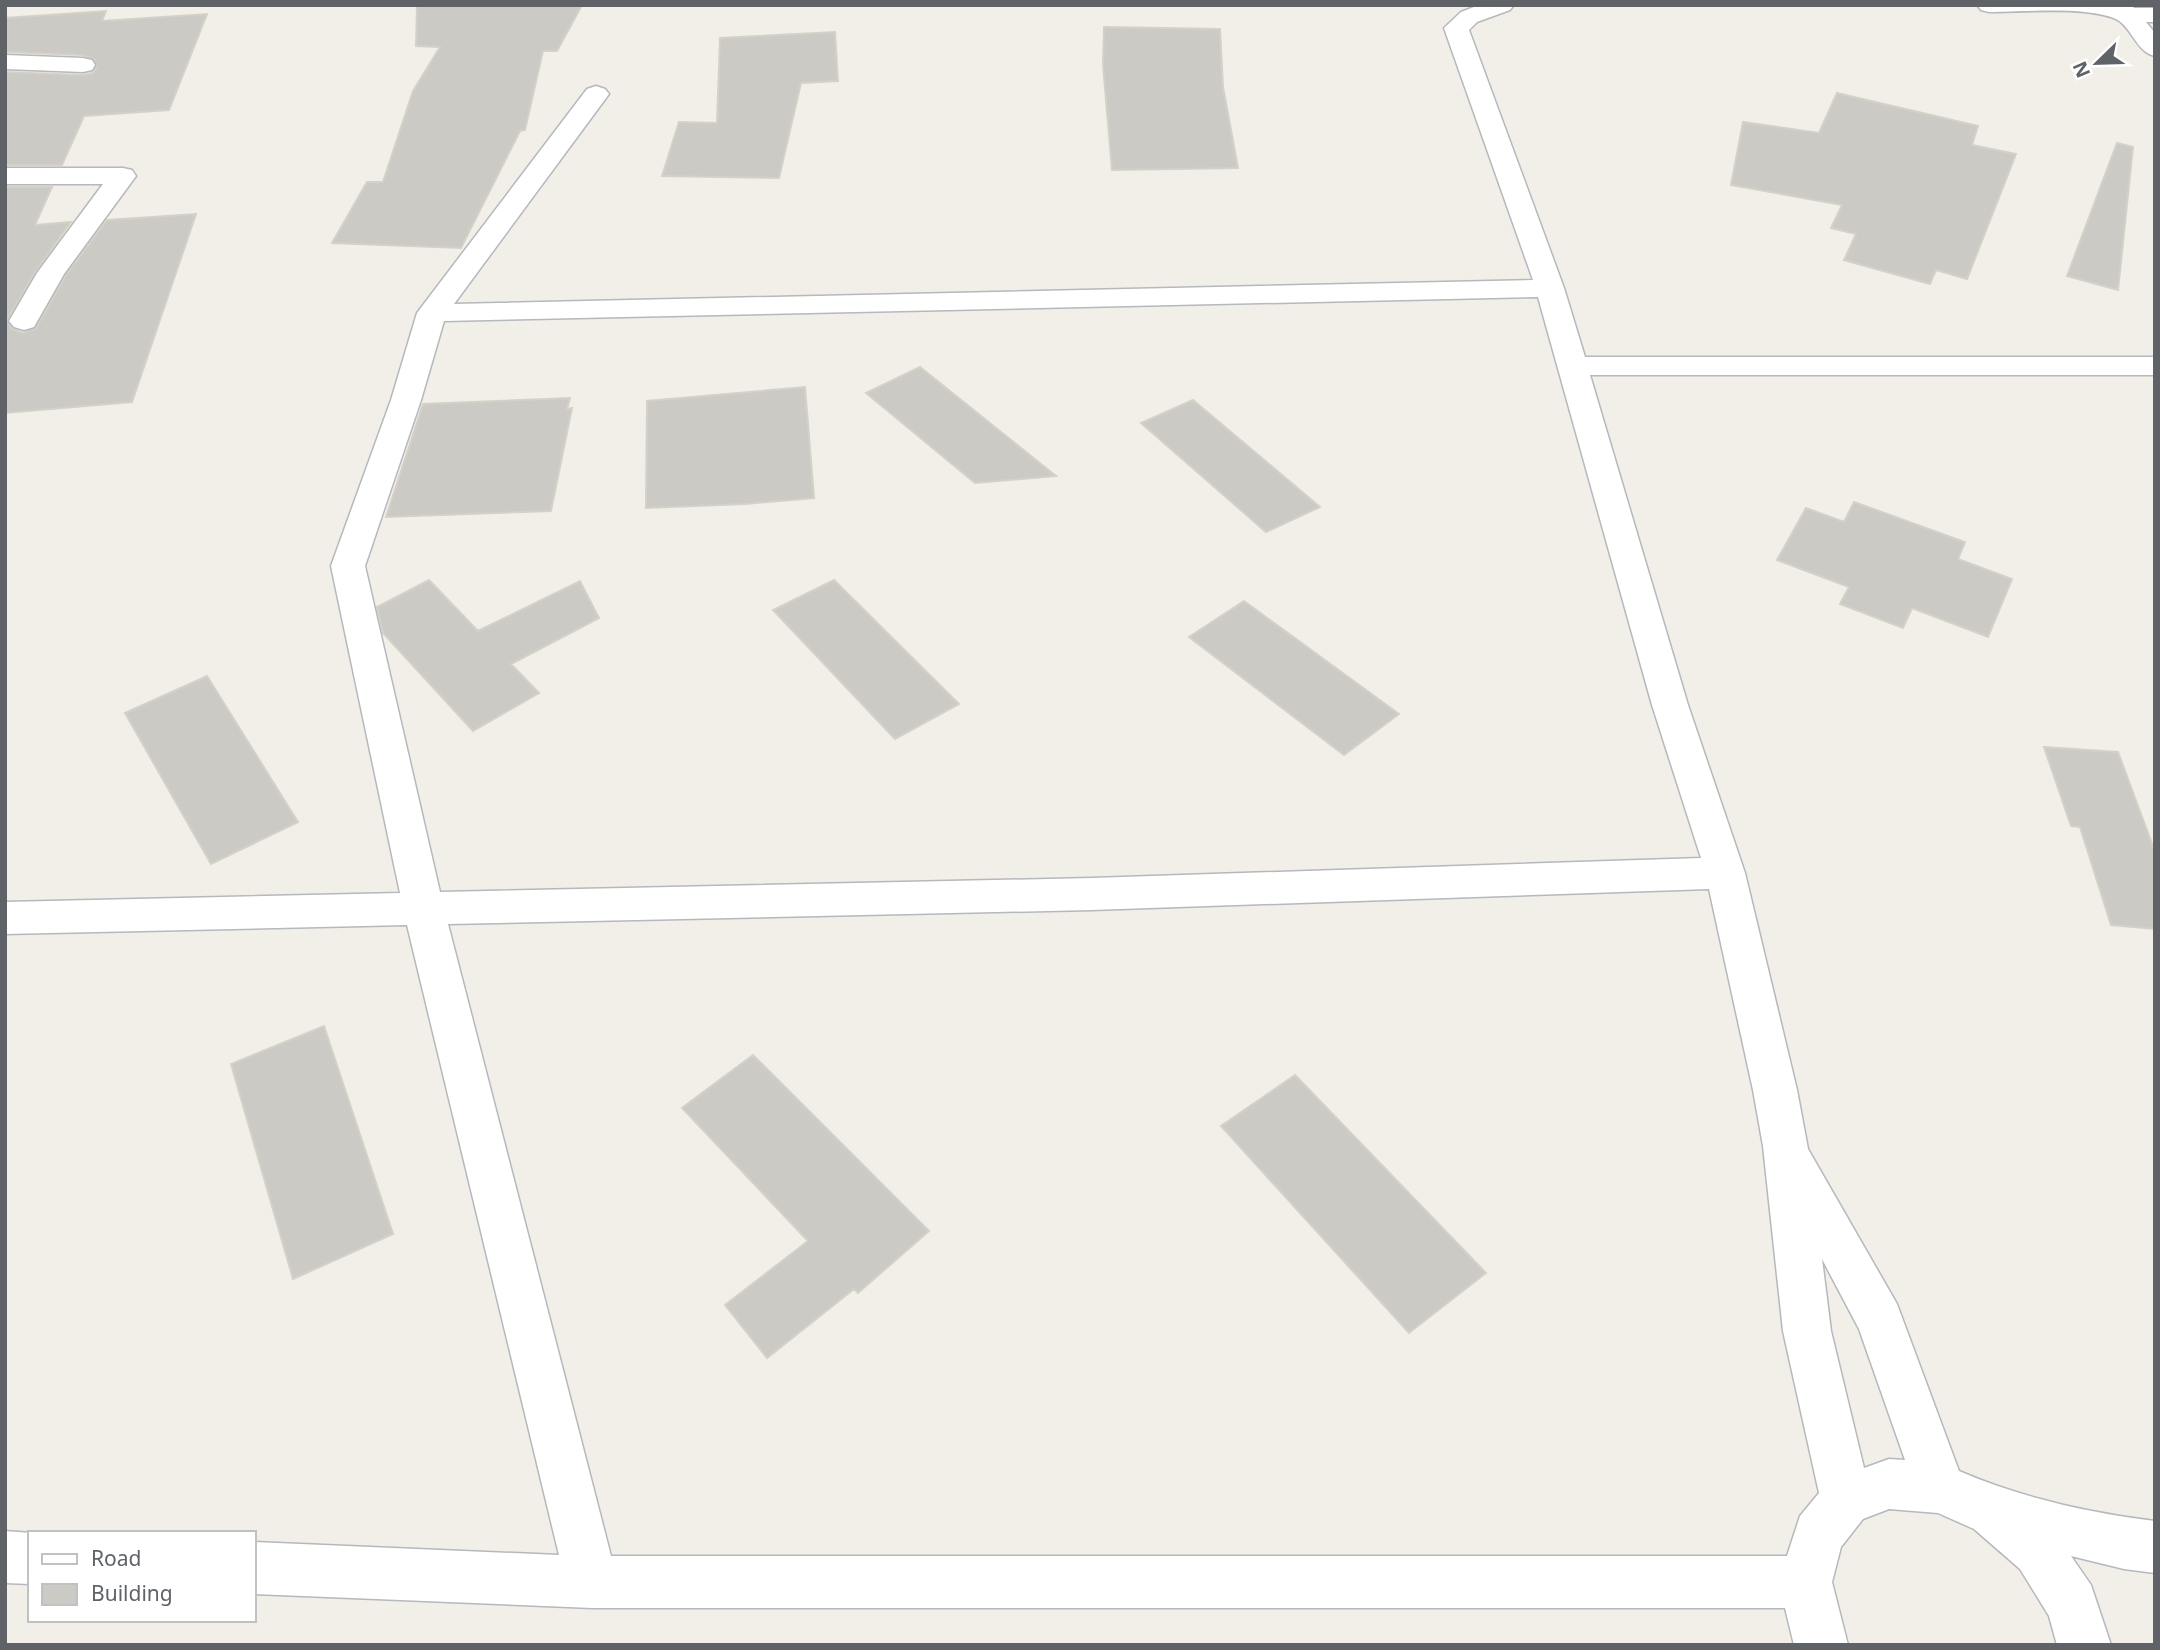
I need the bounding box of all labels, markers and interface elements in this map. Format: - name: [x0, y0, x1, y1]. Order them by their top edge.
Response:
- north arrow: [2062, 28, 2132, 98]
- text: N: [2066, 57, 2096, 82]
- legend: [28, 1531, 256, 1622]
- text: Road: [91, 1544, 141, 1572]
- text: Building: [91, 1579, 173, 1607]

